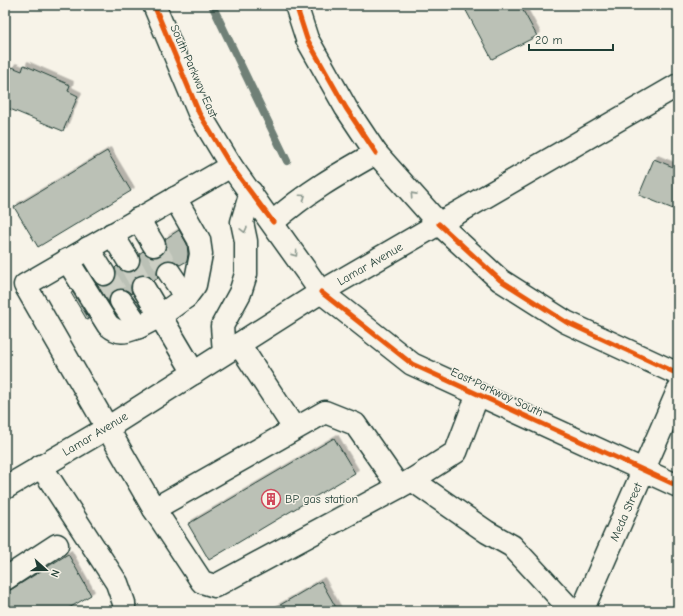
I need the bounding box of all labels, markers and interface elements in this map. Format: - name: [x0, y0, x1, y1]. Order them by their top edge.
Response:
- street label: South Parkway East: [167, 22, 221, 120]
- scale bar: [529, 26, 613, 52]
- text: 20 m: [535, 33, 563, 47]
- one-way arrow: [411, 192, 418, 199]
- one-way arrow: [298, 195, 305, 202]
- one-way arrow: [239, 226, 247, 233]
- street label: Lamar Avenue: [335, 240, 405, 288]
- one-way arrow: [290, 250, 298, 257]
- street label: East Parkway South: [449, 364, 545, 420]
- street label: Lamar Avenue: [60, 409, 130, 459]
- street label: Meda Street: [607, 480, 645, 543]
- building icon: BP gas station: [260, 488, 282, 510]
- place label: BP gas station: [285, 492, 358, 506]
- north arrow: [26, 550, 66, 590]
- text: N: [48, 568, 62, 579]

